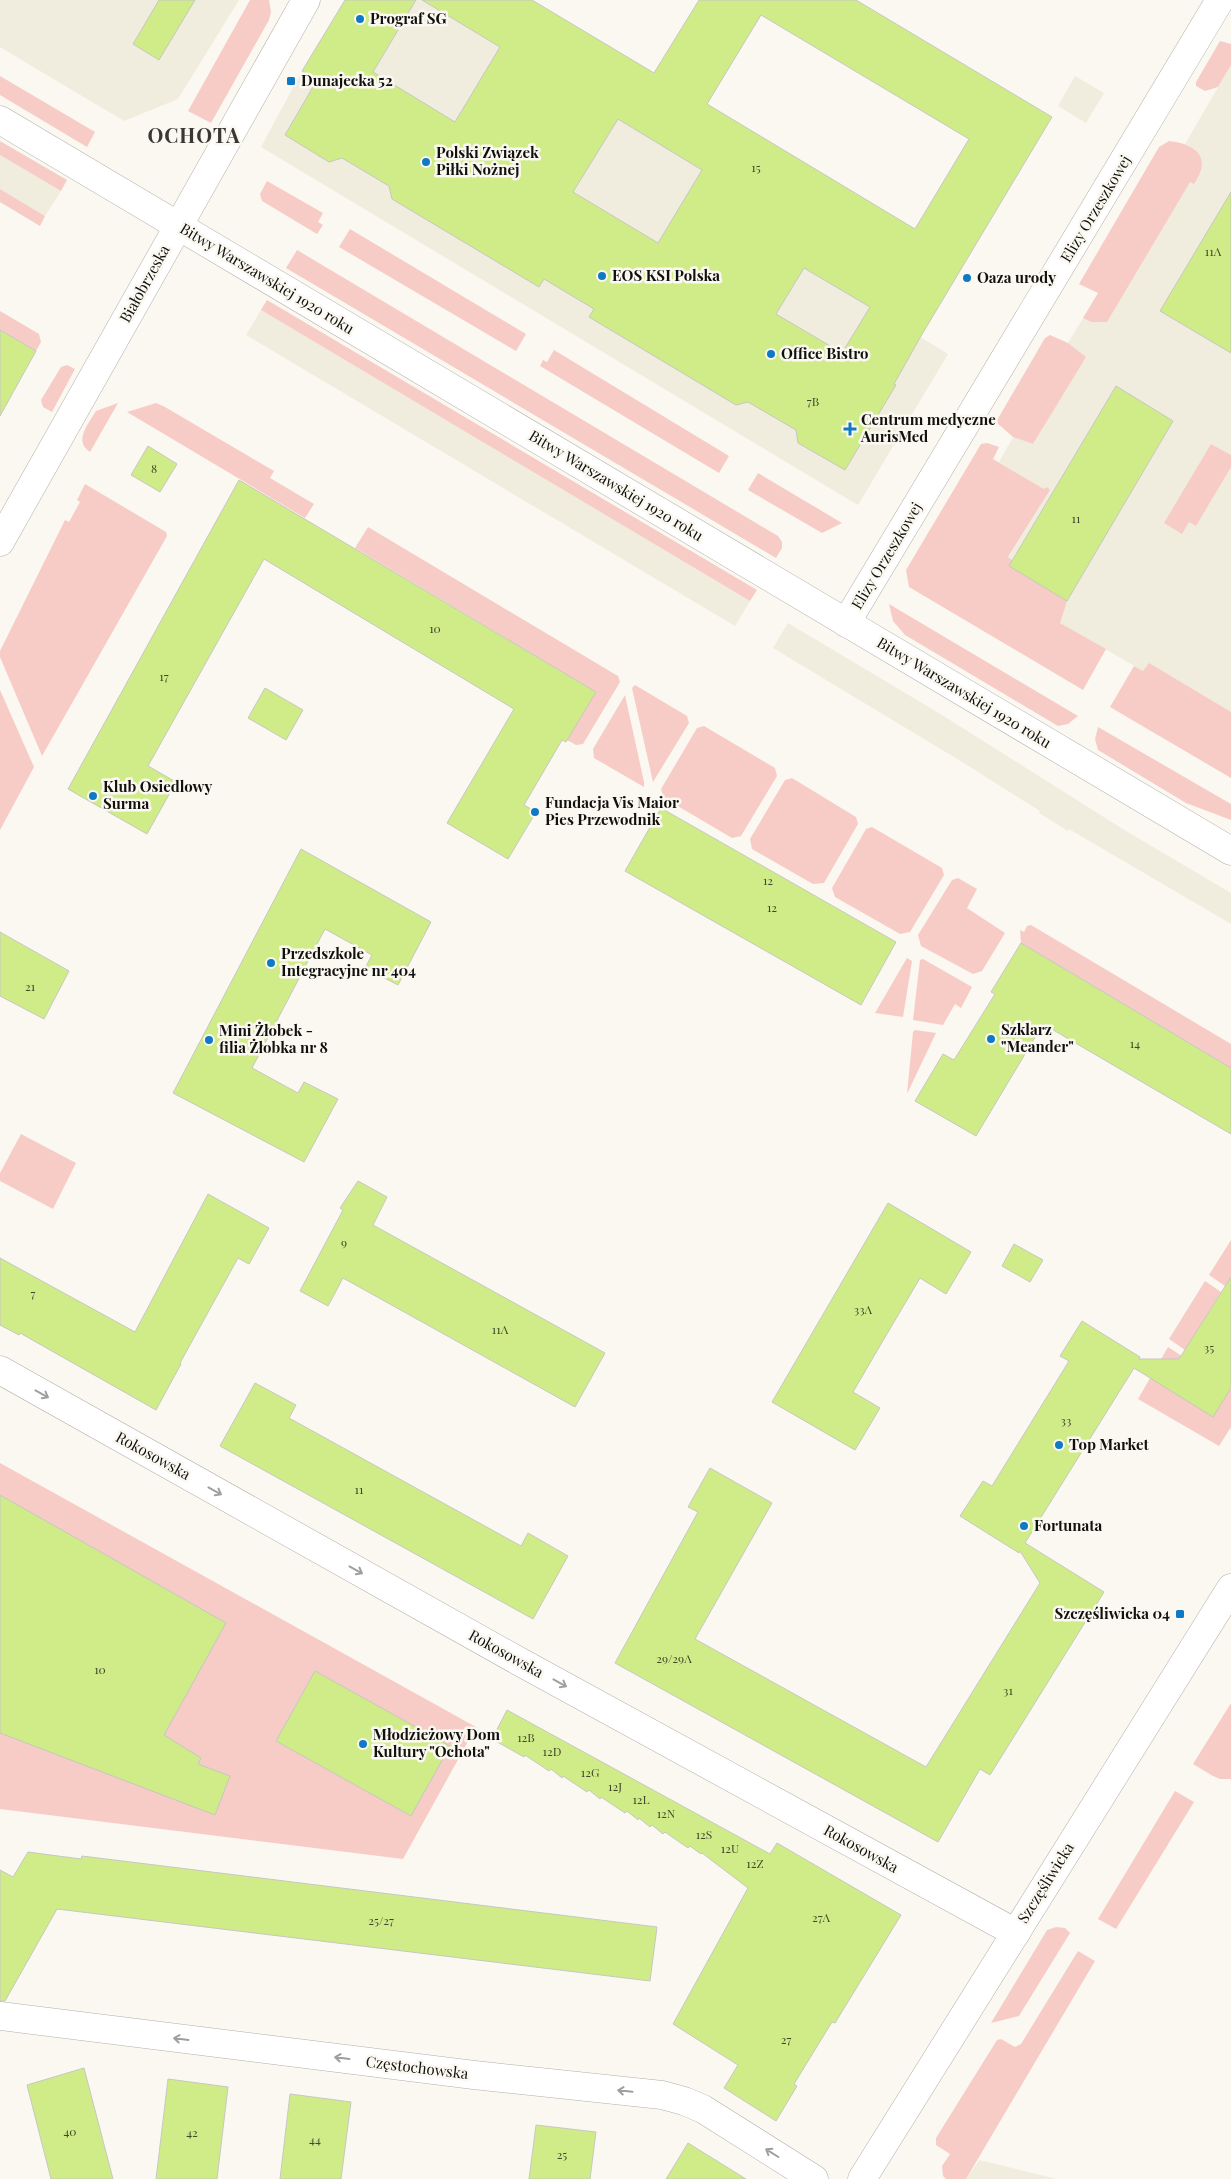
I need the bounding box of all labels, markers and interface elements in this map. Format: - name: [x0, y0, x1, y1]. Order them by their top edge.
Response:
- place label: Prograf SG: [370, 8, 447, 28]
- marker: Prograf SG: [354, 13, 366, 25]
- place label: Dunajecka 52: [301, 70, 393, 90]
- marker: Dunajecka 52: [285, 75, 297, 87]
- district label: OCHOTA: [147, 121, 241, 148]
- place label: Polski Związek Piłki Nożnej: [436, 142, 539, 179]
- street label: Elizy Orzeszkowej: [1055, 151, 1135, 266]
- marker: Polski Związek Piłki Nożnej: [420, 156, 432, 168]
- house number: 15: [751, 159, 761, 175]
- street label: Bitwy Warszawskiej 1920 roku: [177, 218, 359, 338]
- street label: Białobrzeska: [115, 241, 174, 326]
- house number: 11A: [1205, 243, 1222, 259]
- place label: EOS KSI Polska: [612, 265, 720, 285]
- place label: Oaza urody: [977, 267, 1056, 287]
- marker: EOS KSI Polska: [596, 270, 608, 282]
- marker: Oaza urody: [961, 272, 973, 284]
- place label: Office Bistro: [781, 343, 868, 363]
- marker: Office Bistro: [765, 348, 777, 360]
- house number: 7B: [807, 393, 819, 409]
- place label: Centrum medyczne AurisMed: [860, 409, 996, 446]
- marker: Centrum medyczne AurisMed: [843, 422, 857, 436]
- street label: Bitwy Warszawskiej 1920 roku: [526, 425, 708, 545]
- house number: 8: [151, 460, 157, 476]
- street label: Elizy Orzeszkowej: [846, 498, 926, 613]
- house number: 11: [1072, 510, 1081, 526]
- house number: 10: [429, 620, 441, 636]
- street label: Bitwy Warszawskiej 1920 roku: [874, 632, 1056, 752]
- house number: 17: [159, 668, 169, 684]
- place label: Klub Osiedlowy Surma: [103, 776, 212, 813]
- marker: Klub Osiedlowy Surma: [87, 790, 99, 802]
- place label: Fundacja Vis Maior Pies Przewodnik: [545, 792, 679, 829]
- marker: Fundacja Vis Maior Pies Przewodnik: [529, 806, 541, 818]
- house number: 12: [763, 872, 773, 888]
- house number: 12: [767, 899, 777, 915]
- place label: Przedszkole Integracyjne nr 404: [281, 943, 416, 980]
- marker: Przedszkole Integracyjne nr 404: [265, 957, 277, 969]
- house number: 21: [25, 978, 36, 994]
- place label: Szklarz "Meander": [1001, 1019, 1074, 1056]
- place label: Mini Żłobek - filia Żłobka nr 8: [219, 1020, 328, 1057]
- marker: Szklarz "Meander": [985, 1033, 997, 1045]
- marker: Mini Żłobek - filia Żłobka nr 8: [203, 1034, 215, 1046]
- house number: 14: [1130, 1035, 1140, 1051]
- house number: 9: [341, 1234, 347, 1250]
- house number: 7: [31, 1285, 36, 1301]
- house number: 33A: [854, 1301, 873, 1317]
- house number: 11A: [492, 1321, 509, 1337]
- house number: 35: [1204, 1339, 1214, 1355]
- one-way arrow: [35, 1390, 49, 1400]
- house number: 33: [1061, 1412, 1071, 1428]
- street label: Rokosowska: [113, 1426, 195, 1484]
- place label: Top Market: [1069, 1434, 1150, 1454]
- marker: Top Market: [1053, 1439, 1065, 1451]
- house number: 11: [355, 1481, 364, 1497]
- one-way arrow: [207, 1486, 222, 1496]
- place label: Fortunata: [1034, 1515, 1103, 1535]
- marker: Fortunata: [1018, 1520, 1030, 1532]
- one-way arrow: [349, 1566, 363, 1576]
- place label: Szczęśliwicka 04: [1054, 1603, 1170, 1623]
- marker: Szczęśliwicka 04: [1174, 1608, 1186, 1620]
- street label: Rokosowska: [466, 1624, 548, 1682]
- house number: 29/29A: [656, 1650, 692, 1666]
- house number: 10: [94, 1661, 106, 1677]
- one-way arrow: [552, 1679, 566, 1689]
- house number: 31: [1003, 1682, 1013, 1698]
- place label: Młodzieżowy Dom Kultury "Ochota": [373, 1724, 500, 1761]
- house number: 12B: [517, 1729, 535, 1745]
- marker: Młodzieżowy Dom Kultury "Ochota": [357, 1738, 369, 1750]
- house number: 12D: [543, 1743, 562, 1759]
- house number: 12G: [581, 1764, 600, 1780]
- house number: 12J: [608, 1778, 622, 1794]
- house number: 12L: [632, 1791, 650, 1807]
- house number: 12N: [657, 1805, 676, 1821]
- street label: Rokosowska: [821, 1819, 903, 1877]
- house number: 12S: [696, 1826, 712, 1842]
- street label: Szczęśliwicka: [1012, 1838, 1078, 1927]
- house number: 12U: [721, 1840, 739, 1856]
- house number: 12Z: [746, 1855, 764, 1871]
- house number: 27A: [812, 1909, 831, 1925]
- house number: 25/27: [368, 1912, 394, 1928]
- house number: 27: [781, 2031, 791, 2047]
- one-way arrow: [173, 2034, 189, 2044]
- street label: Częstochowska: [365, 2051, 470, 2083]
- one-way arrow: [334, 2053, 350, 2063]
- one-way arrow: [618, 2086, 634, 2096]
- house number: 40: [63, 2123, 77, 2139]
- house number: 42: [186, 2124, 198, 2140]
- house number: 44: [309, 2131, 321, 2147]
- house number: 25: [557, 2146, 567, 2162]
- one-way arrow: [765, 2148, 779, 2159]

